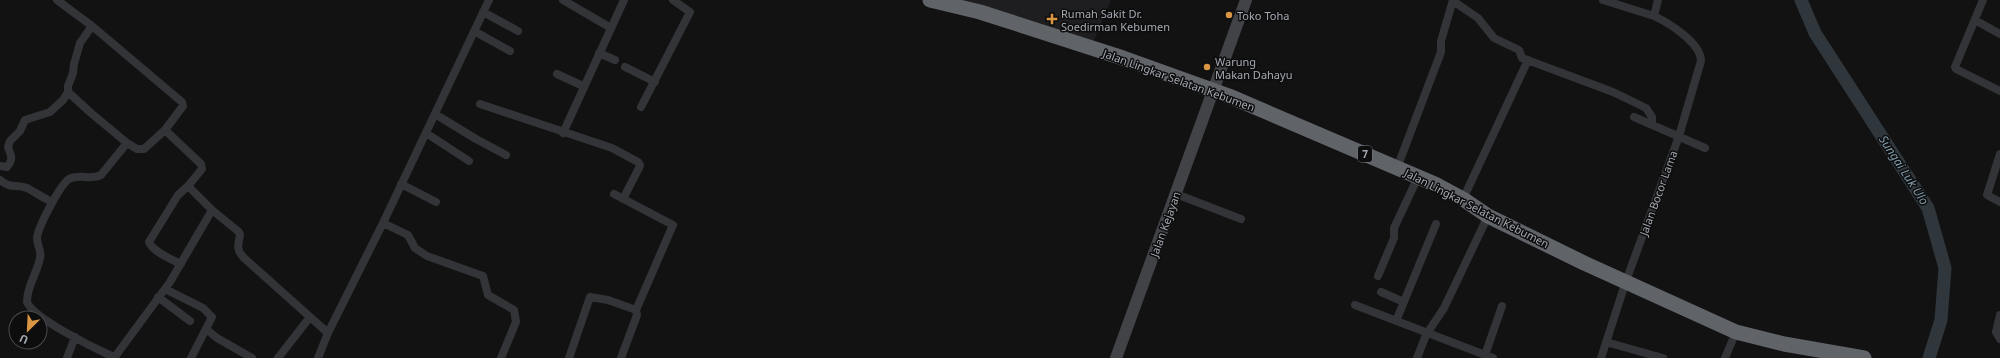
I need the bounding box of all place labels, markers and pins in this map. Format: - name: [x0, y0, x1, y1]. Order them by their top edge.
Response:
- place label: Rumah Sakit Dr. Soedirman Kebumen: [1061, 6, 1170, 34]
- place label: Toko Toha: [1237, 8, 1289, 23]
- marker: Toko Toha: [1224, 10, 1234, 20]
- marker: Rumah Sakit Dr. Soedirman Kebumen: [1046, 13, 1058, 25]
- place label: Warung Makan Dahayu: [1215, 54, 1292, 82]
- marker: Warung Makan Dahayu: [1202, 62, 1212, 72]

